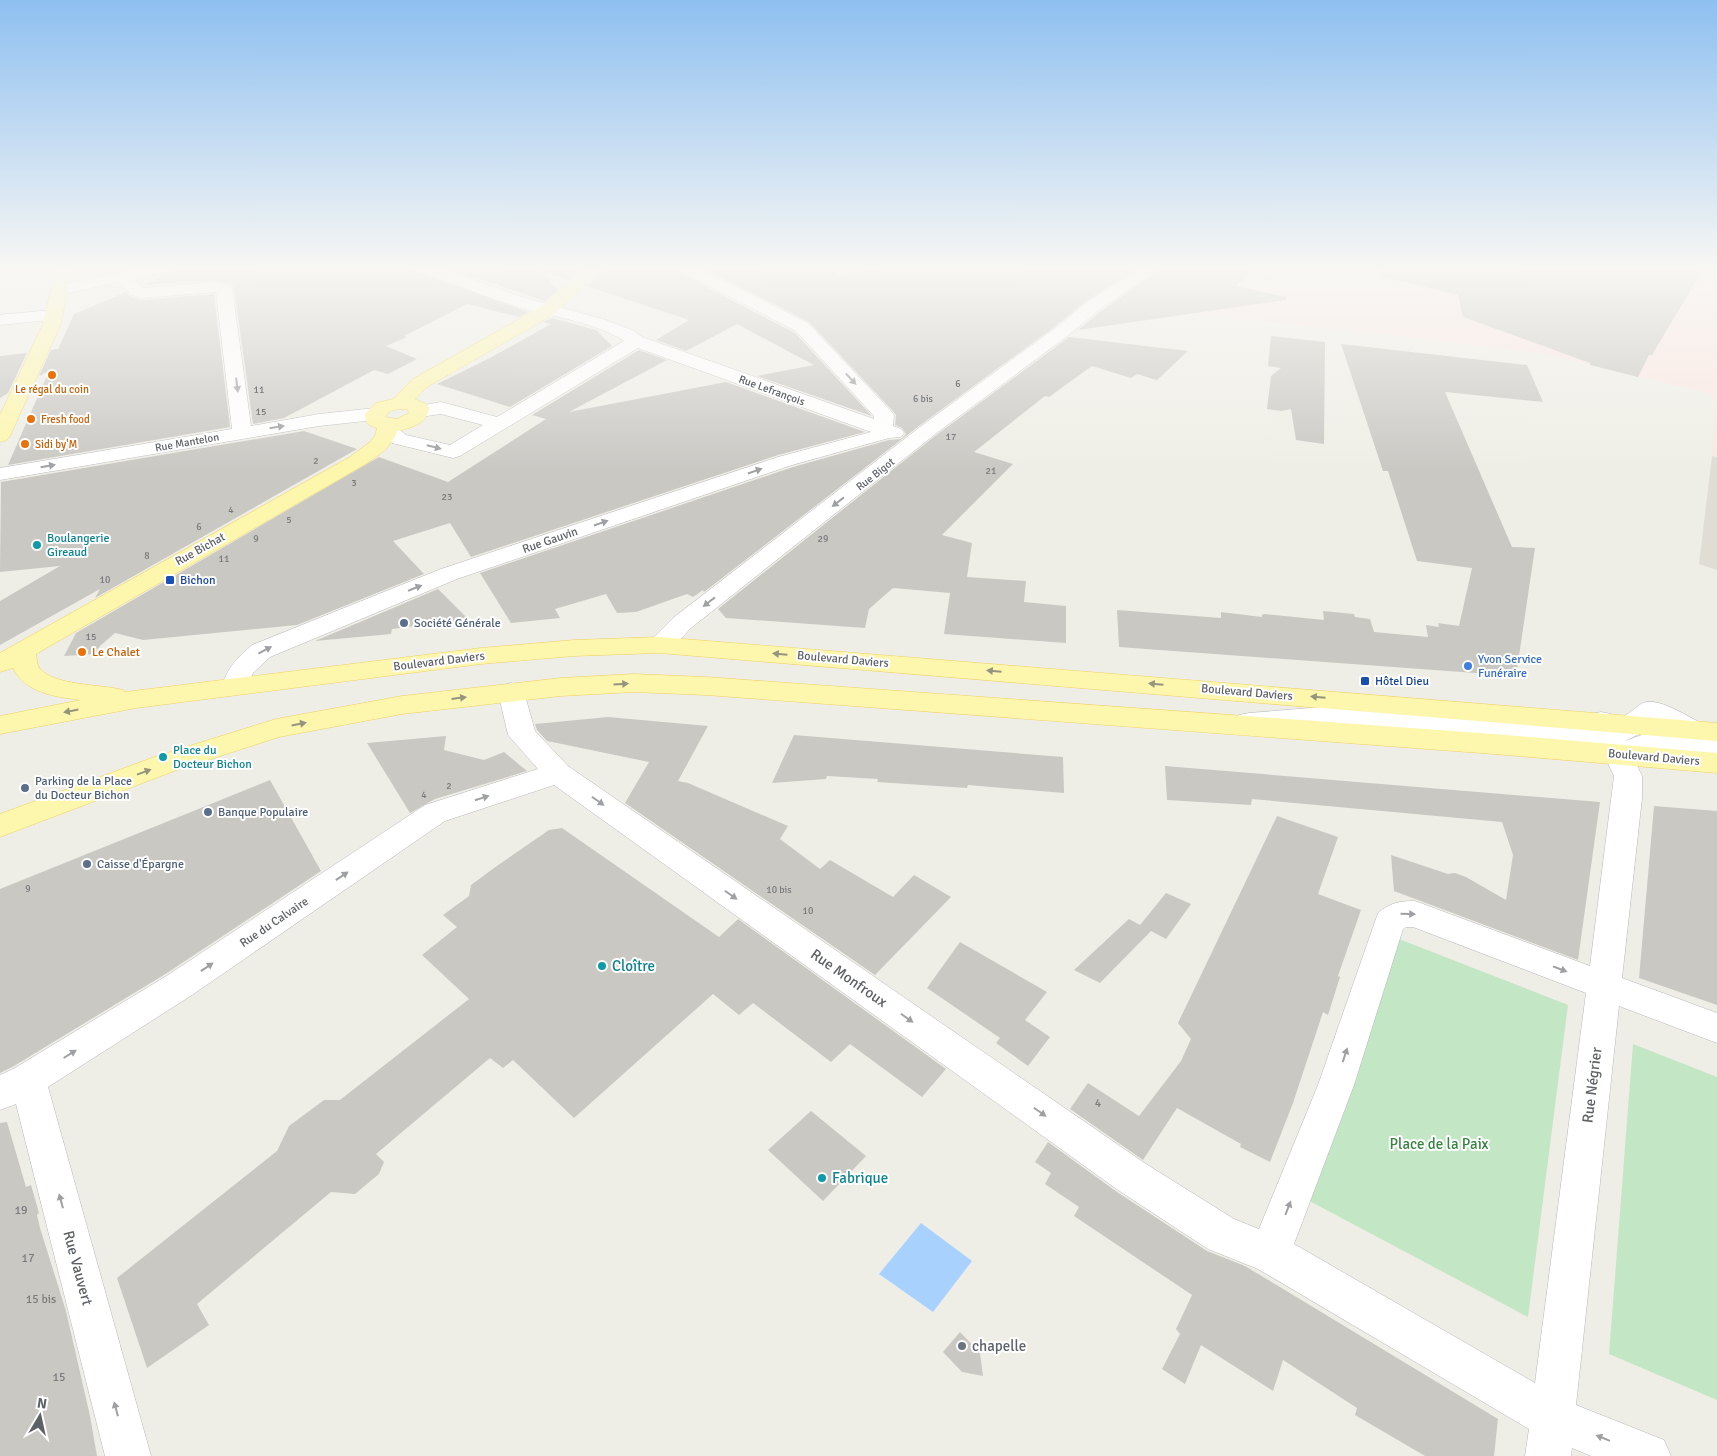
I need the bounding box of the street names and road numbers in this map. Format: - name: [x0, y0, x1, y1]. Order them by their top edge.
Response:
- street label: Rue Lefrançois: [737, 373, 807, 408]
- street label: Rue Mantelon: [154, 430, 220, 455]
- street label: Rue Bigot: [853, 455, 897, 493]
- street label: Rue Gauvin: [520, 524, 580, 557]
- street label: Rue Bichat: [173, 530, 228, 569]
- street label: Boulevard Daviers: [393, 648, 486, 675]
- street label: Boulevard Daviers: [796, 648, 889, 671]
- street label: Boulevard Daviers: [1200, 681, 1293, 704]
- street label: Boulevard Daviers: [1607, 746, 1700, 769]
- street label: Rue du Calvaire: [237, 894, 311, 951]
- street label: Rue Monfroux: [807, 945, 891, 1011]
- street label: Rue Négrier: [1578, 1046, 1606, 1124]
- street label: Rue Vauvert: [59, 1229, 97, 1307]

